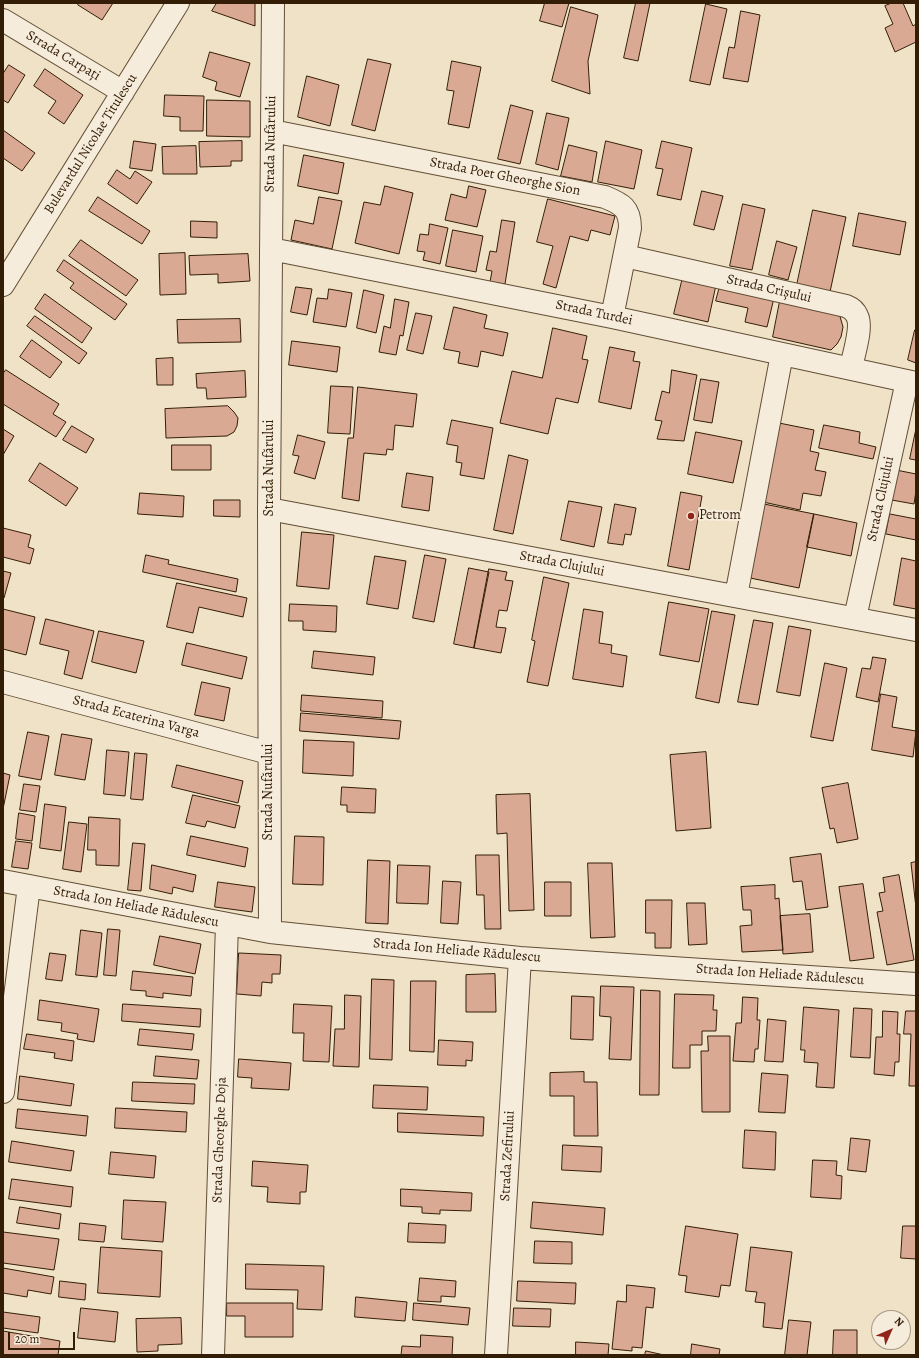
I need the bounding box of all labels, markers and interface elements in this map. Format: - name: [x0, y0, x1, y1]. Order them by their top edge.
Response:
- street label: Strada Carpați: [23, 27, 103, 85]
- street label: Bulevardul Nicolae Titulescu: [41, 71, 141, 217]
- street label: Strada Nufărului: [262, 95, 280, 193]
- street label: Strada Poet Gheorghe Sion: [428, 154, 582, 200]
- street label: Strada Crișului: [725, 271, 813, 307]
- street label: Strada Turdei: [554, 297, 634, 329]
- street label: Strada Nufărului: [262, 419, 278, 517]
- street label: Strada Clujului: [864, 455, 898, 543]
- place label: Petrom: [699, 508, 741, 524]
- marker: Petrom: [686, 511, 696, 521]
- street label: Strada Clujului: [518, 548, 606, 580]
- street label: Strada Ecaterina Varga: [71, 692, 201, 742]
- street label: Strada Nufărului: [261, 743, 277, 841]
- street label: Strada Ion Heliade Rădulescu: [52, 883, 220, 931]
- street label: Strada Ion Heliade Rădulescu: [372, 935, 542, 967]
- street label: Strada Ion Heliade Rădulescu: [695, 961, 865, 989]
- street label: Strada Gheorghe Doja: [209, 1077, 231, 1203]
- street label: Strada Zefirului: [497, 1110, 519, 1202]
- north arrow: [871, 1310, 911, 1350]
- text: N: [891, 1314, 907, 1330]
- scale bar: [10, 1324, 77, 1350]
- text: 20 m: [15, 1331, 39, 1347]

